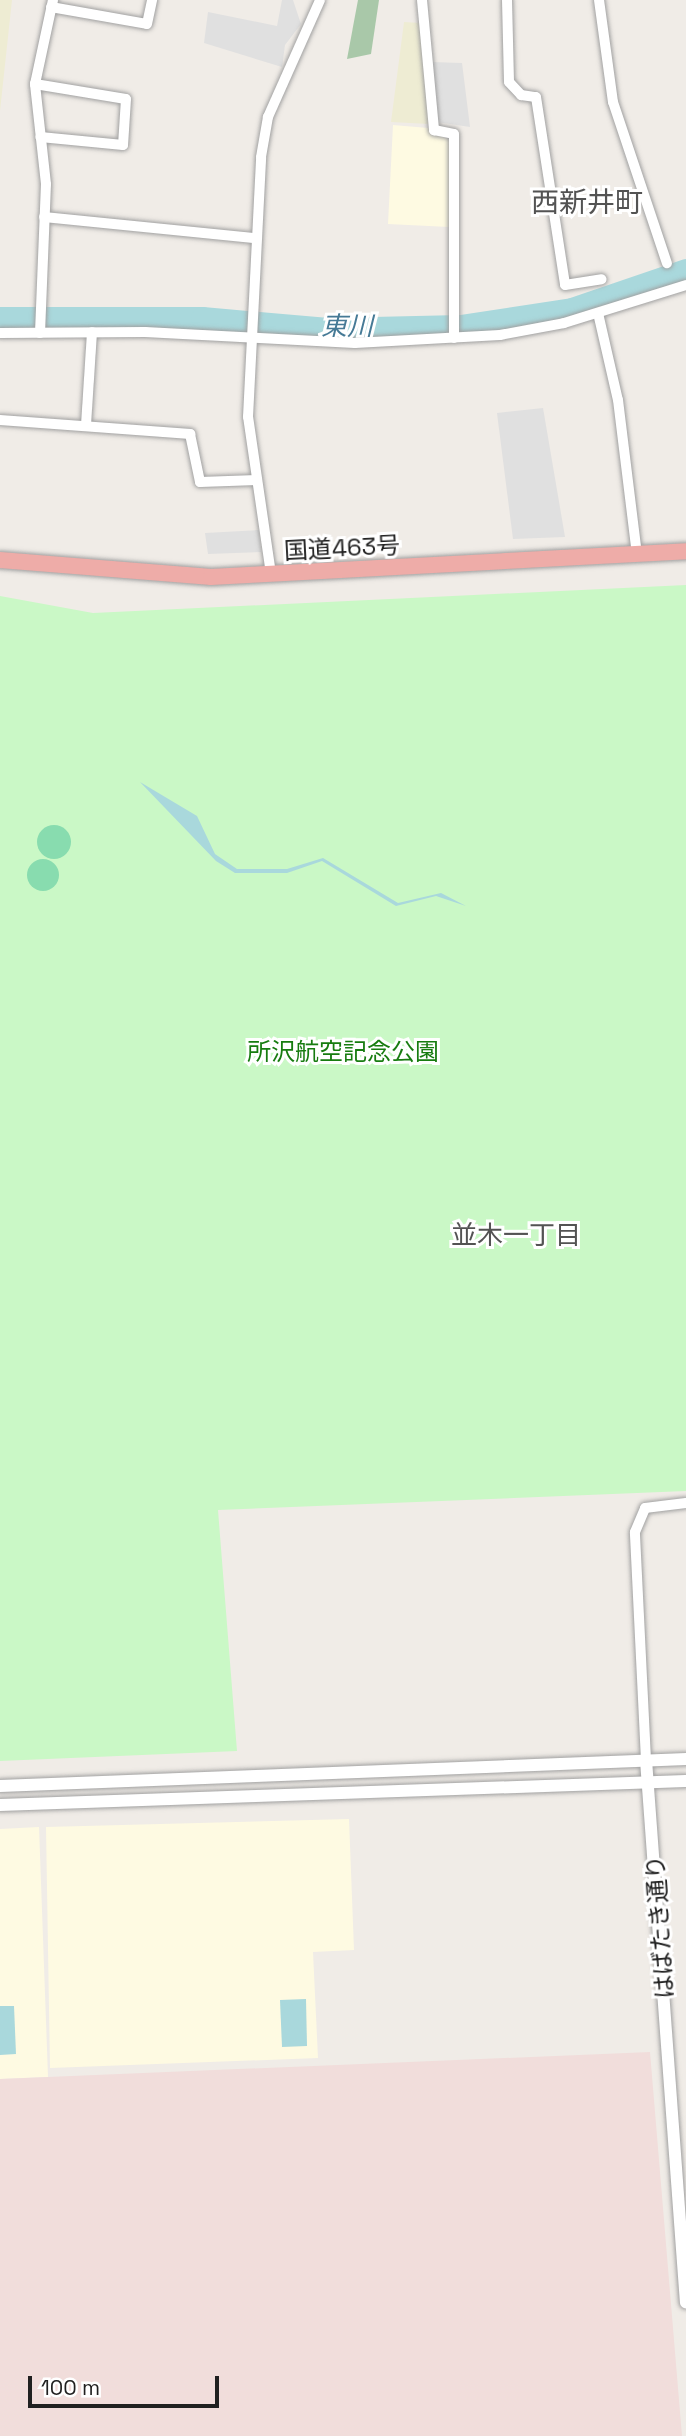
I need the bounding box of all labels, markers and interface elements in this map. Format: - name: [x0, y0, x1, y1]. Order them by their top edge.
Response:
- district label: 西新井町: [531, 185, 643, 219]
- water label: 東川: [321, 311, 373, 343]
- street label: 国道463号: [283, 531, 401, 565]
- park label: 所沢航空記念公園: [247, 1038, 439, 1066]
- district label: 並木一丁目: [451, 1220, 581, 1252]
- street label: はばたき通り: [641, 1854, 679, 2000]
- scale bar: [32, 2362, 222, 2406]
- text: 100 m: [41, 2374, 100, 2401]

